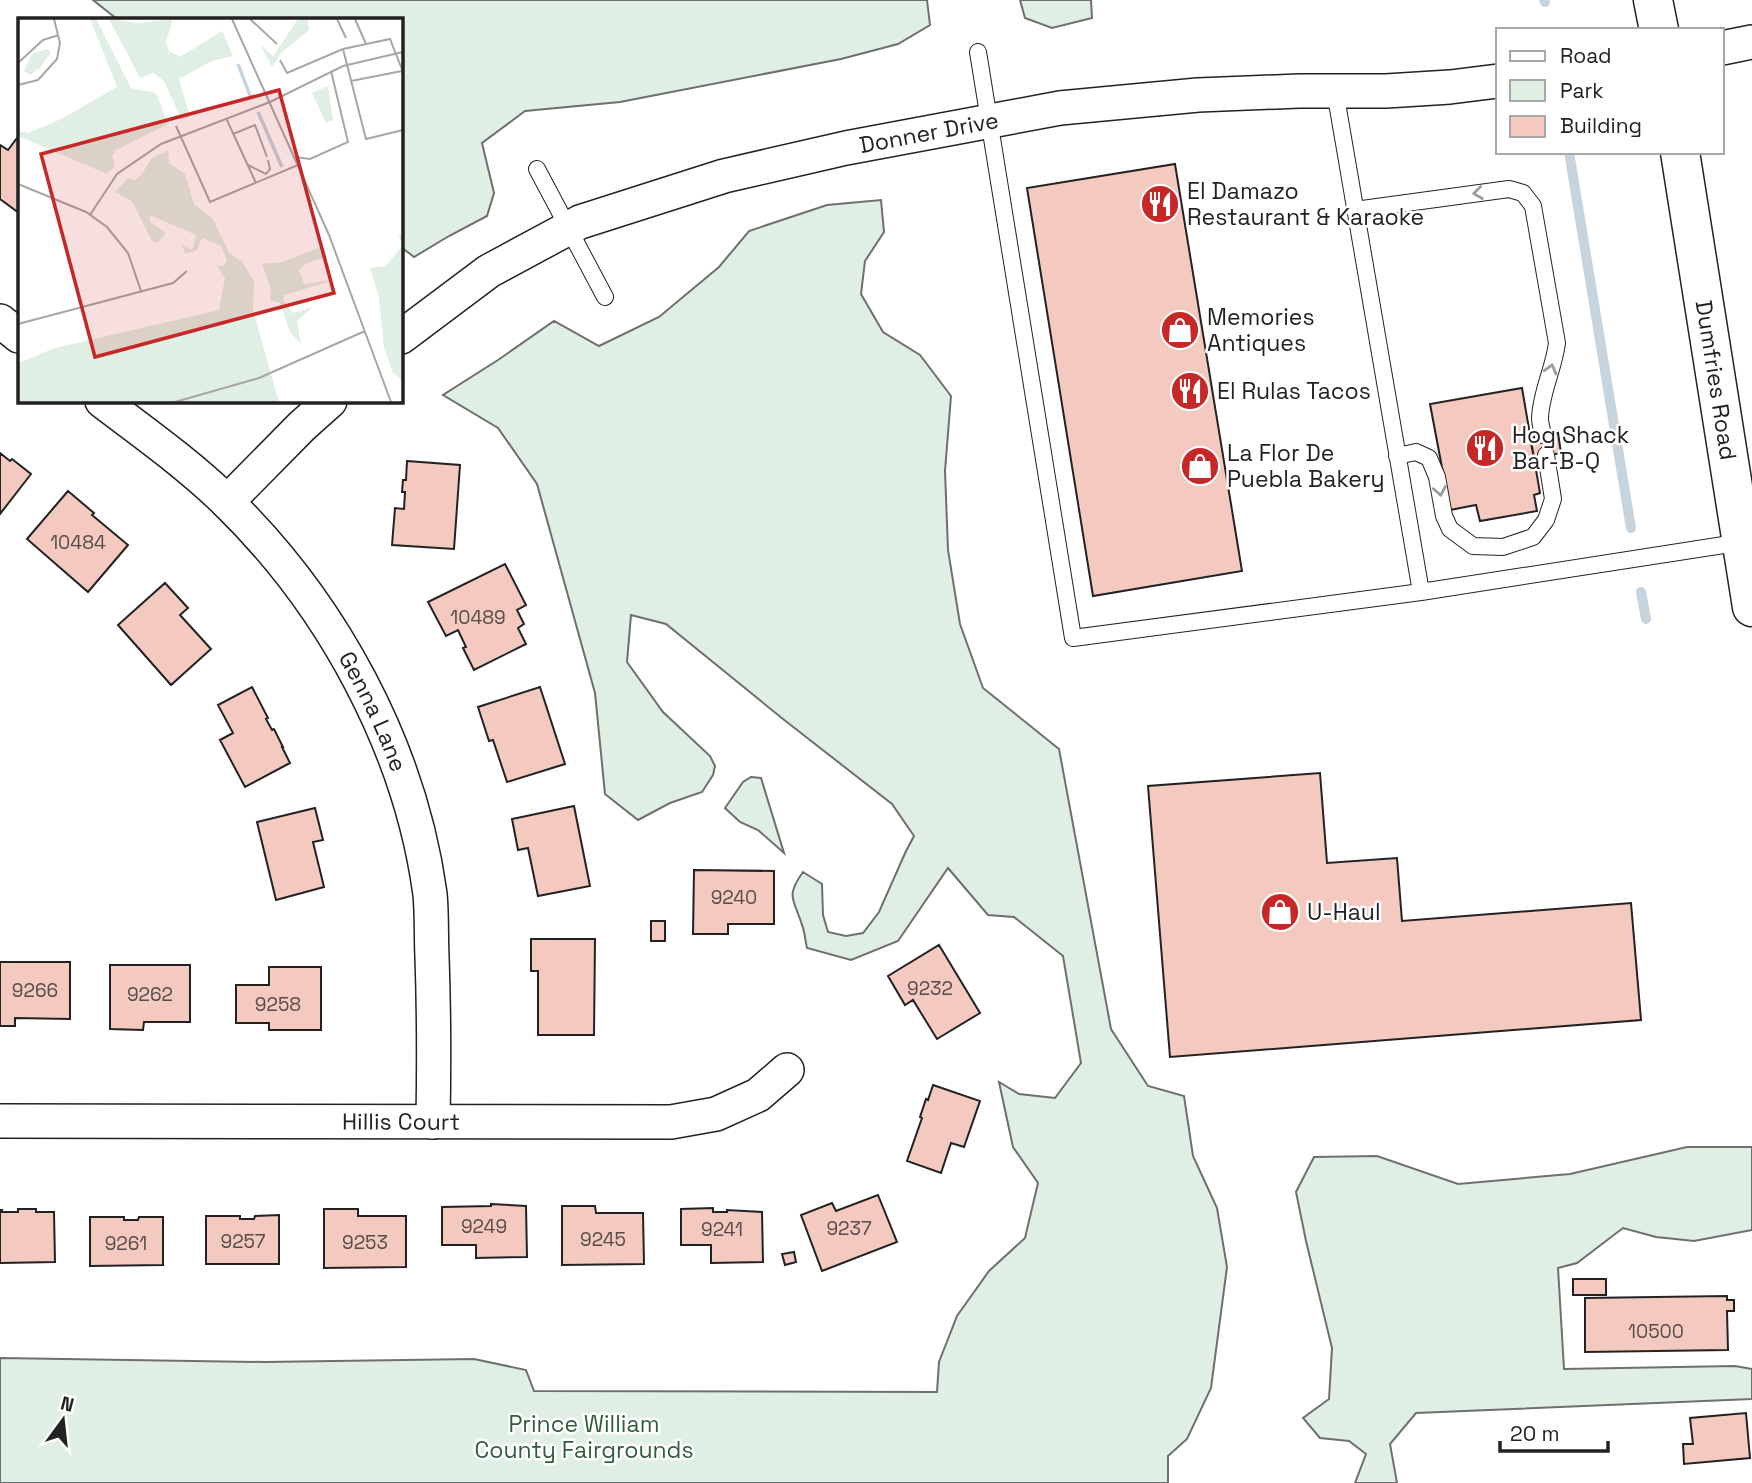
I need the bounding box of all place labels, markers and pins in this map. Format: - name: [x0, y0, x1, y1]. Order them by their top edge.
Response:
- place label: El Damazo Restaurant & Karaoke: [1187, 176, 1424, 232]
- restaurant icon: El Damazo Restaurant & Karaoke: [1139, 183, 1181, 225]
- place label: Memories Antiques: [1207, 302, 1315, 358]
- shop icon: Memories Antiques: [1159, 309, 1201, 351]
- restaurant icon: El Rulas Tacos: [1169, 370, 1211, 412]
- place label: El Rulas Tacos: [1217, 376, 1371, 406]
- place label: Hog Shack Bar-B-Q: [1512, 420, 1629, 476]
- restaurant icon: Hog Shack Bar-B-Q: [1464, 427, 1506, 469]
- place label: La Flor De Puebla Bakery: [1227, 438, 1385, 494]
- shop icon: La Flor De Puebla Bakery: [1179, 445, 1221, 487]
- shop icon: U-Haul: [1259, 891, 1301, 933]
- place label: U-Haul: [1307, 897, 1381, 927]

